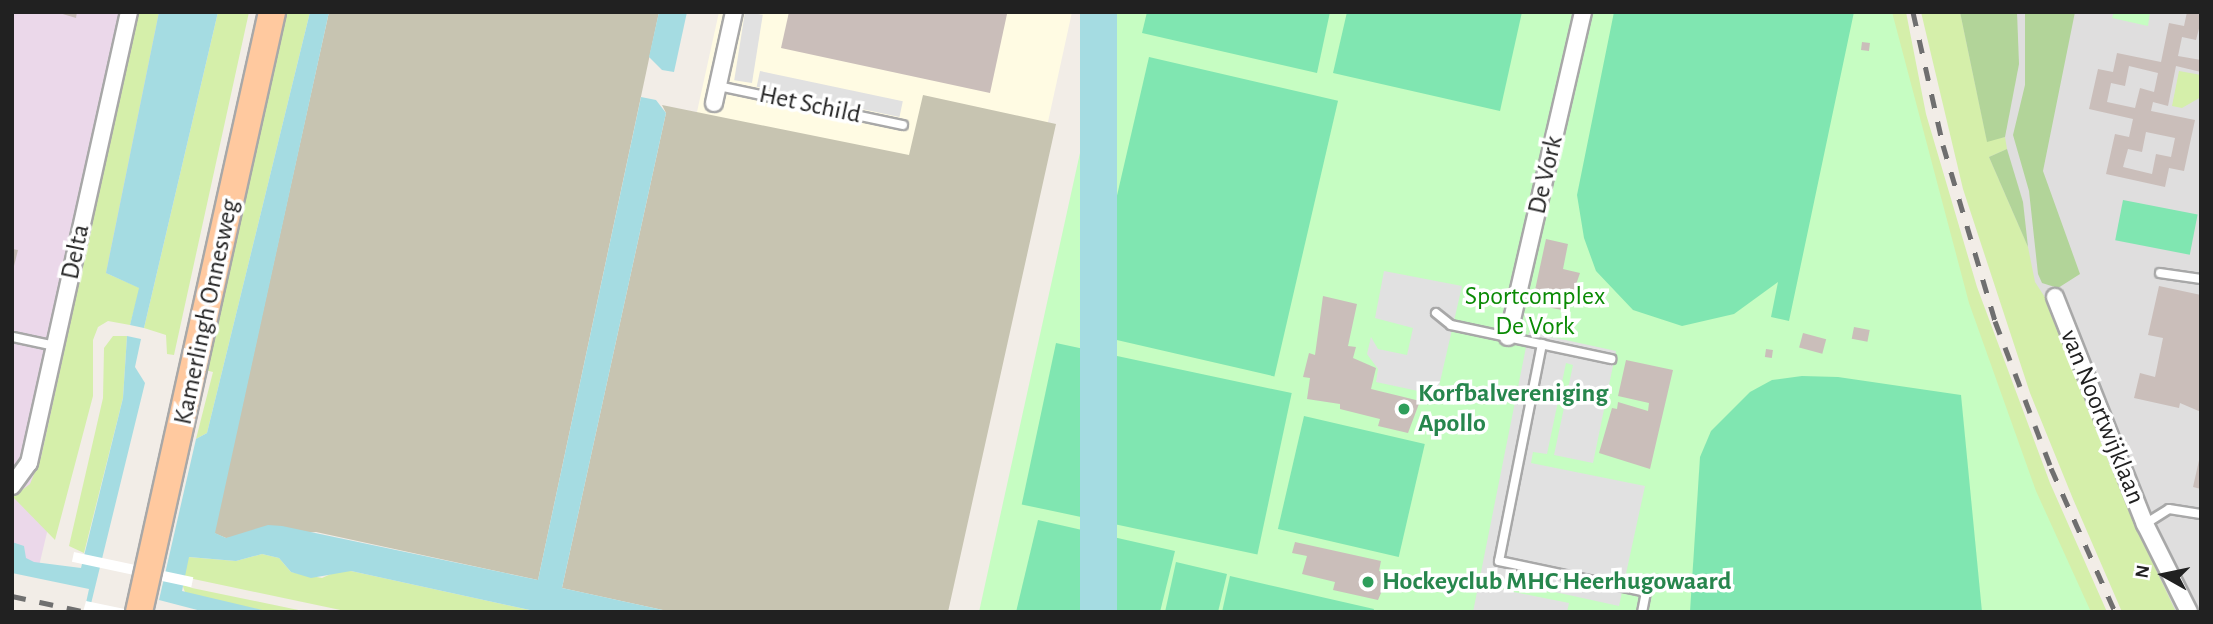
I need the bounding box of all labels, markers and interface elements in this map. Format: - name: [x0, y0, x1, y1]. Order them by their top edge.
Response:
- street label: Het Schild: [756, 79, 864, 131]
- street label: De Vork: [1522, 133, 1570, 217]
- street label: Kamerlingh Onnesweg: [168, 196, 246, 428]
- street label: Delta: [55, 222, 97, 282]
- park label: Sportcomplex De Vork: [1465, 281, 1605, 342]
- street label: van Noortwijklaan: [2053, 325, 2151, 509]
- place label: Korfbalvereniging Apollo: [1418, 378, 1608, 440]
- marker: Korfbalvereniging Apollo: [1396, 401, 1412, 417]
- north arrow: [2129, 540, 2199, 610]
- text: N: [2132, 564, 2153, 580]
- place label: Hockeyclub MHC Heerhugowaard: [1382, 566, 1731, 598]
- marker: Hockeyclub MHC Heerhugowaard: [1360, 574, 1376, 590]

